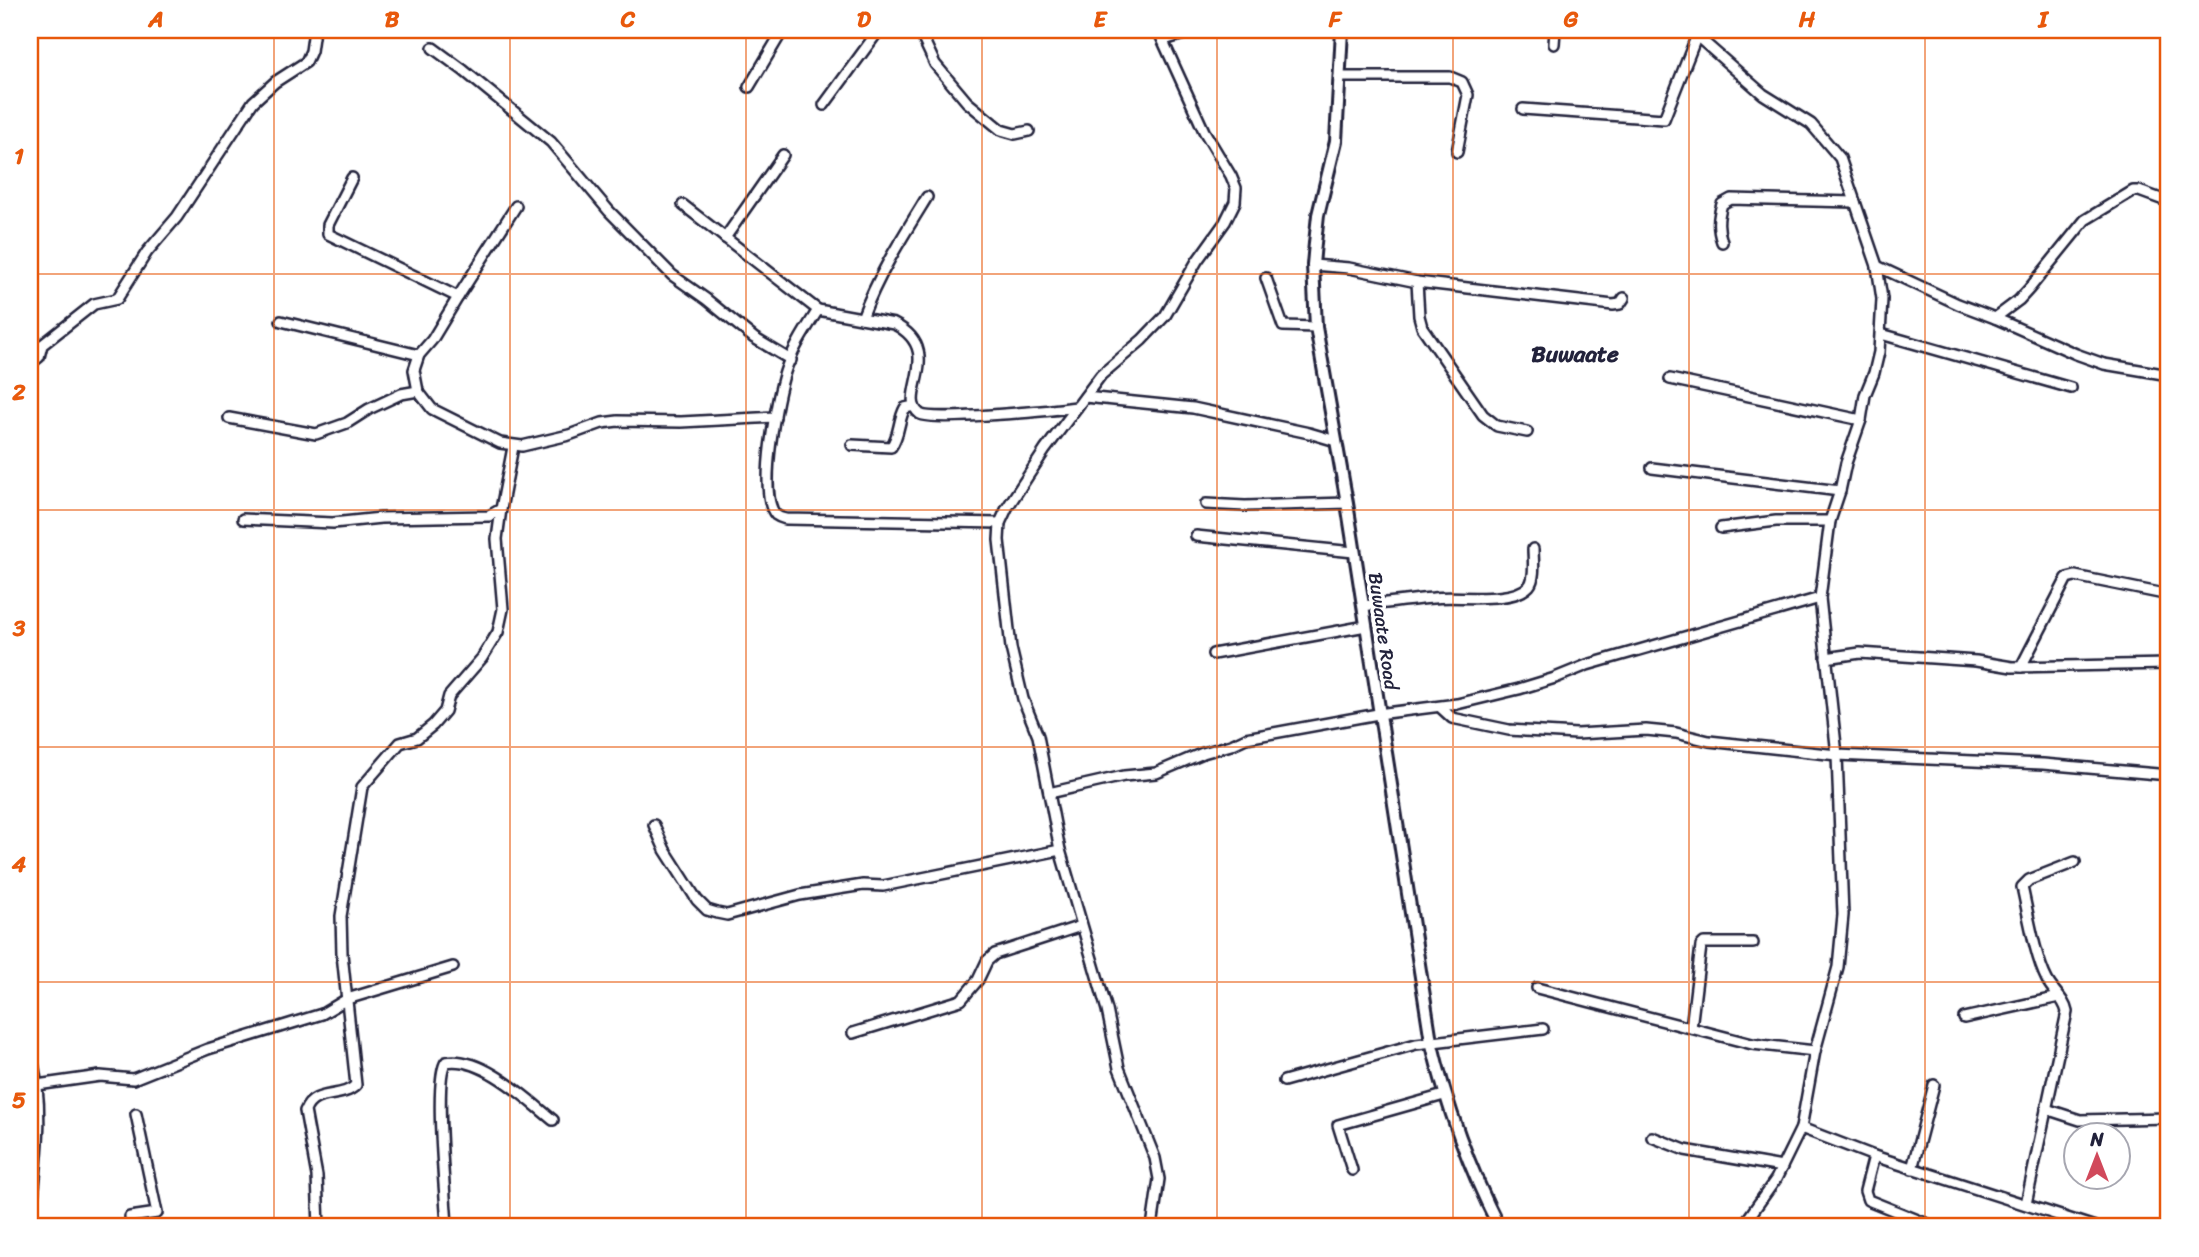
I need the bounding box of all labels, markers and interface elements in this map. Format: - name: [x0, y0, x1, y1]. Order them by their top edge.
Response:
- text: A: [147, 0, 164, 40]
- text: B: [385, 0, 400, 40]
- text: C: [620, 0, 636, 40]
- text: D: [857, 0, 872, 40]
- text: E: [1094, 0, 1109, 40]
- text: F: [1328, 0, 1343, 40]
- text: G: [1563, 0, 1579, 40]
- text: H: [1798, 0, 1816, 40]
- text: I: [2037, 0, 2049, 40]
- text: 1: [14, 136, 24, 177]
- district label: Buwaate: [1531, 334, 1619, 375]
- text: 2: [11, 372, 26, 413]
- street label: Buwaate Road: [1359, 570, 1408, 694]
- text: 3: [12, 608, 26, 649]
- text: 4: [11, 844, 27, 885]
- text: 5: [12, 1080, 26, 1121]
- north arrow: [2062, 1120, 2132, 1190]
- text: N: [2089, 1123, 2104, 1156]

